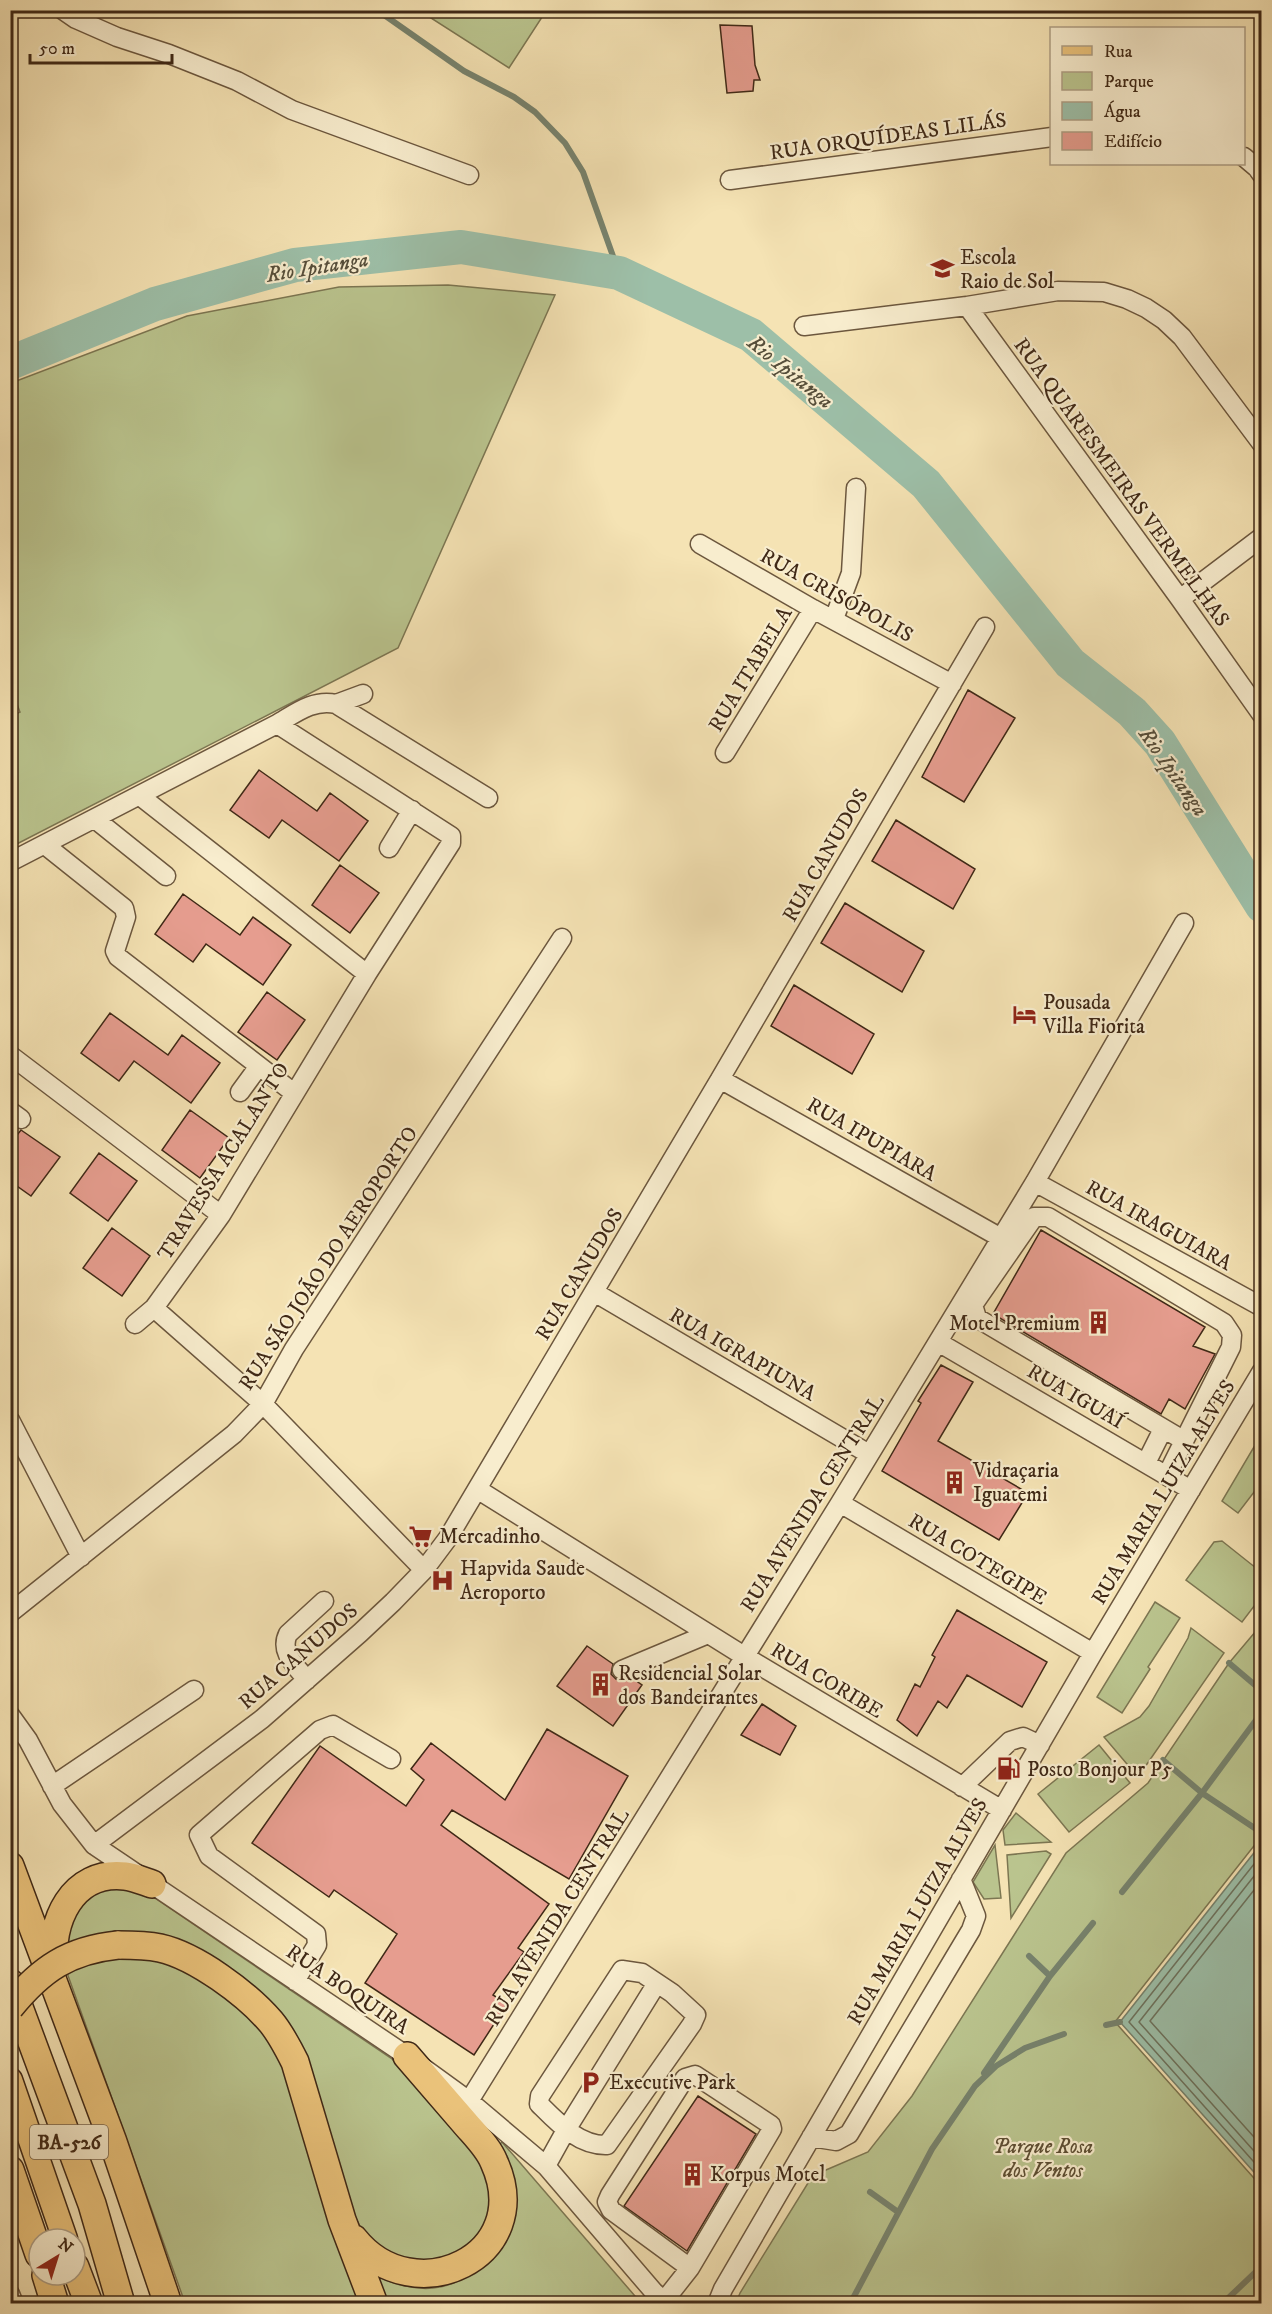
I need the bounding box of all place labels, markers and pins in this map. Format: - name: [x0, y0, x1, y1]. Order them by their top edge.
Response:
- place label: Escola Raio de Sol: [960, 245, 1055, 295]
- school or university icon: Escola Raio de Sol: [929, 256, 955, 282]
- place label: Pousada Villa Fiorita: [1042, 990, 1145, 1040]
- hotel icon: Pousada Villa Fiorita: [1012, 1001, 1038, 1027]
- building icon: Motel Premium: [1085, 1310, 1111, 1336]
- place label: Motel Premium: [949, 1311, 1080, 1337]
- place label: Vidraçaria Iguatemi: [972, 1458, 1059, 1508]
- building icon: Vidraçaria Iguatemi: [942, 1469, 968, 1495]
- supermarket icon: Mercadinho: [408, 1523, 434, 1549]
- place label: Mercadinho: [439, 1524, 540, 1550]
- place label: Hapvida Saude Aeroporto: [460, 1556, 585, 1606]
- hospital icon: Hapvida Saude Aeroporto: [429, 1567, 455, 1593]
- place label: Residencial Solar dos Bandeirantes: [618, 1661, 762, 1711]
- building icon: Residencial Solar dos Bandeirantes: [587, 1672, 613, 1698]
- fuel station icon: Posto Bonjour P5: [996, 1756, 1022, 1782]
- place label: Posto Bonjour P5: [1027, 1757, 1172, 1783]
- parking icon: Executive Park: [578, 2069, 604, 2095]
- place label: Executive Park: [609, 2070, 736, 2096]
- building icon: Korpus Motel: [679, 2161, 705, 2187]
- place label: Korpus Motel: [710, 2162, 826, 2188]

